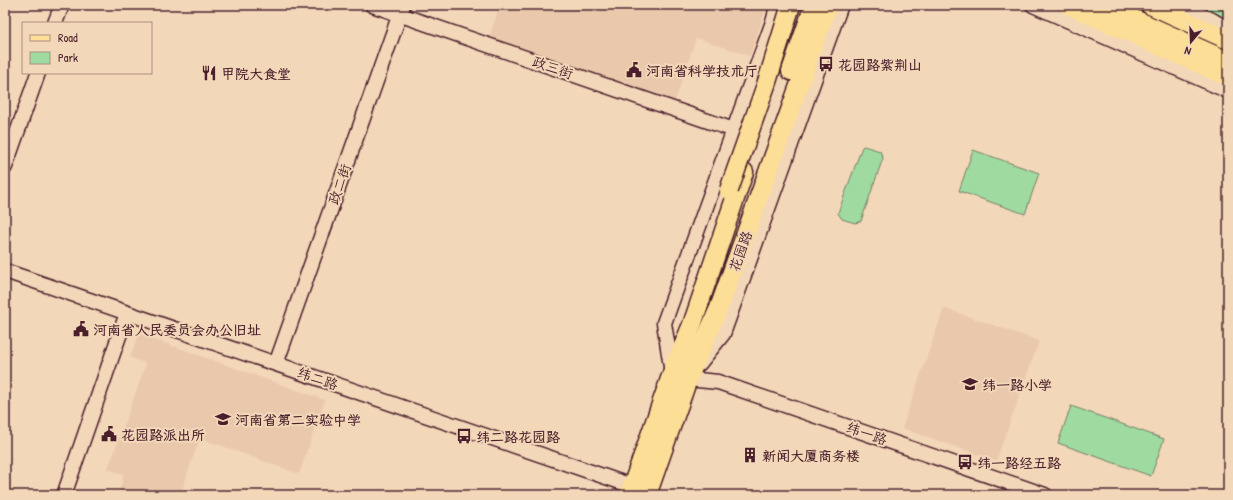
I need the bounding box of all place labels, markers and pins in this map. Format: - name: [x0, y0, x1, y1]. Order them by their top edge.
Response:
- bus stop icon: 花园路紫荆山: [817, 55, 835, 73]
- place label: 花园路紫荆山: [838, 55, 922, 74]
- public building icon: 河南省科学技术厅: [625, 61, 643, 79]
- place label: 河南省科学技术厅: [646, 61, 758, 80]
- restaurant icon: 甲院大食堂: [200, 64, 218, 82]
- place label: 甲院大食堂: [221, 64, 291, 83]
- public building icon: 河南省人民委员会办公旧址: [72, 320, 90, 338]
- place label: 河南省人民委员会办公旧址: [93, 320, 261, 339]
- school or university icon: 纬一路小学: [961, 375, 979, 393]
- place label: 纬一路小学: [982, 375, 1052, 394]
- school or university icon: 河南省第二实验中学: [214, 410, 232, 428]
- place label: 河南省第二实验中学: [235, 410, 361, 429]
- public building icon: 花园路派出所: [100, 425, 118, 443]
- place label: 花园路派出所: [121, 425, 205, 444]
- bus stop icon: 纬二路花园路: [455, 427, 473, 445]
- place label: 纬二路花园路: [476, 427, 560, 446]
- building icon: 新闻大厦商务楼: [741, 446, 759, 464]
- place label: 新闻大厦商务楼: [762, 446, 860, 465]
- bus stop icon: 纬一路经五路: [956, 453, 974, 471]
- place label: 纬一路经五路: [977, 453, 1061, 472]

